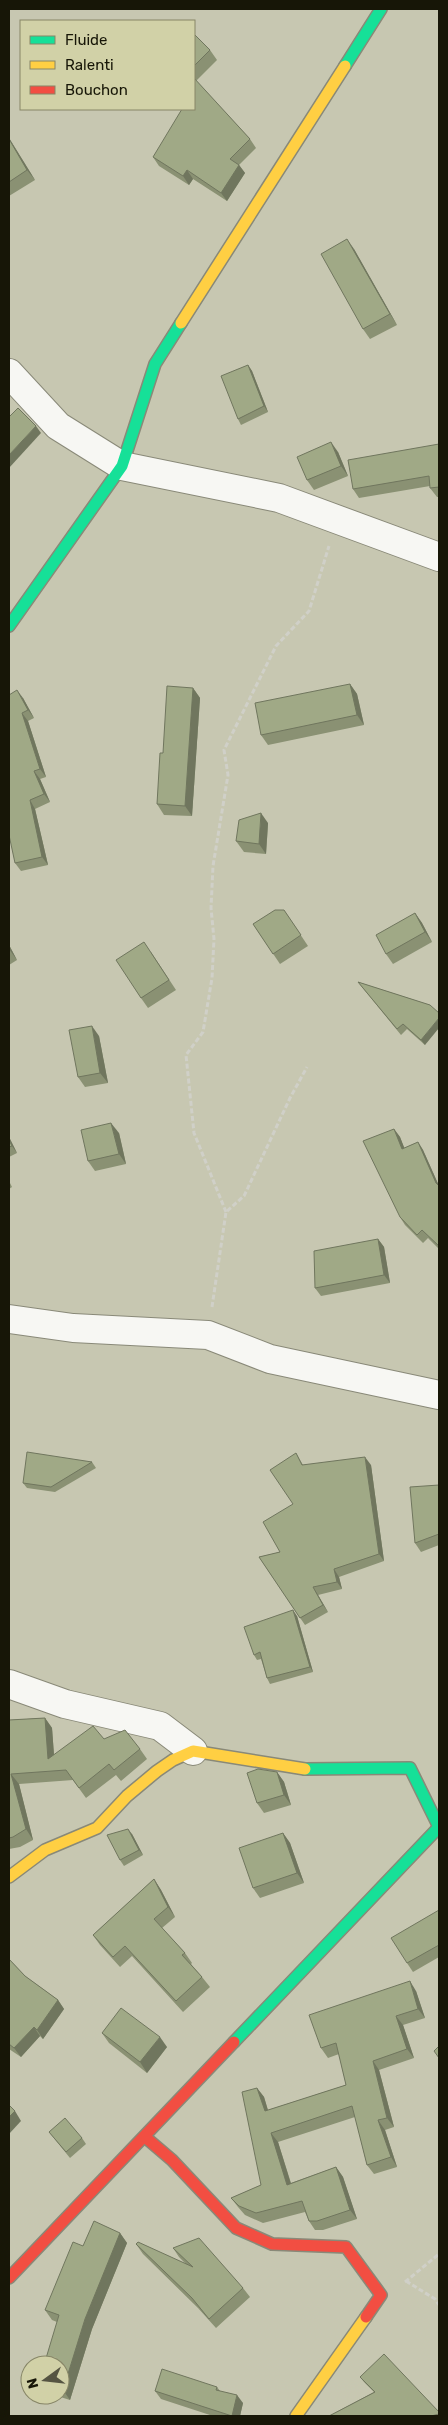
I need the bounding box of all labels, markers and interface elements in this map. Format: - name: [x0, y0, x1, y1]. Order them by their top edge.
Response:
- legend: [20, 20, 195, 110]
- text: Fluide: [65, 31, 107, 49]
- text: Ralenti: [65, 56, 114, 74]
- text: Bouchon: [65, 81, 128, 99]
- north arrow: [20, 2355, 70, 2405]
- text: N: [23, 2376, 42, 2390]

